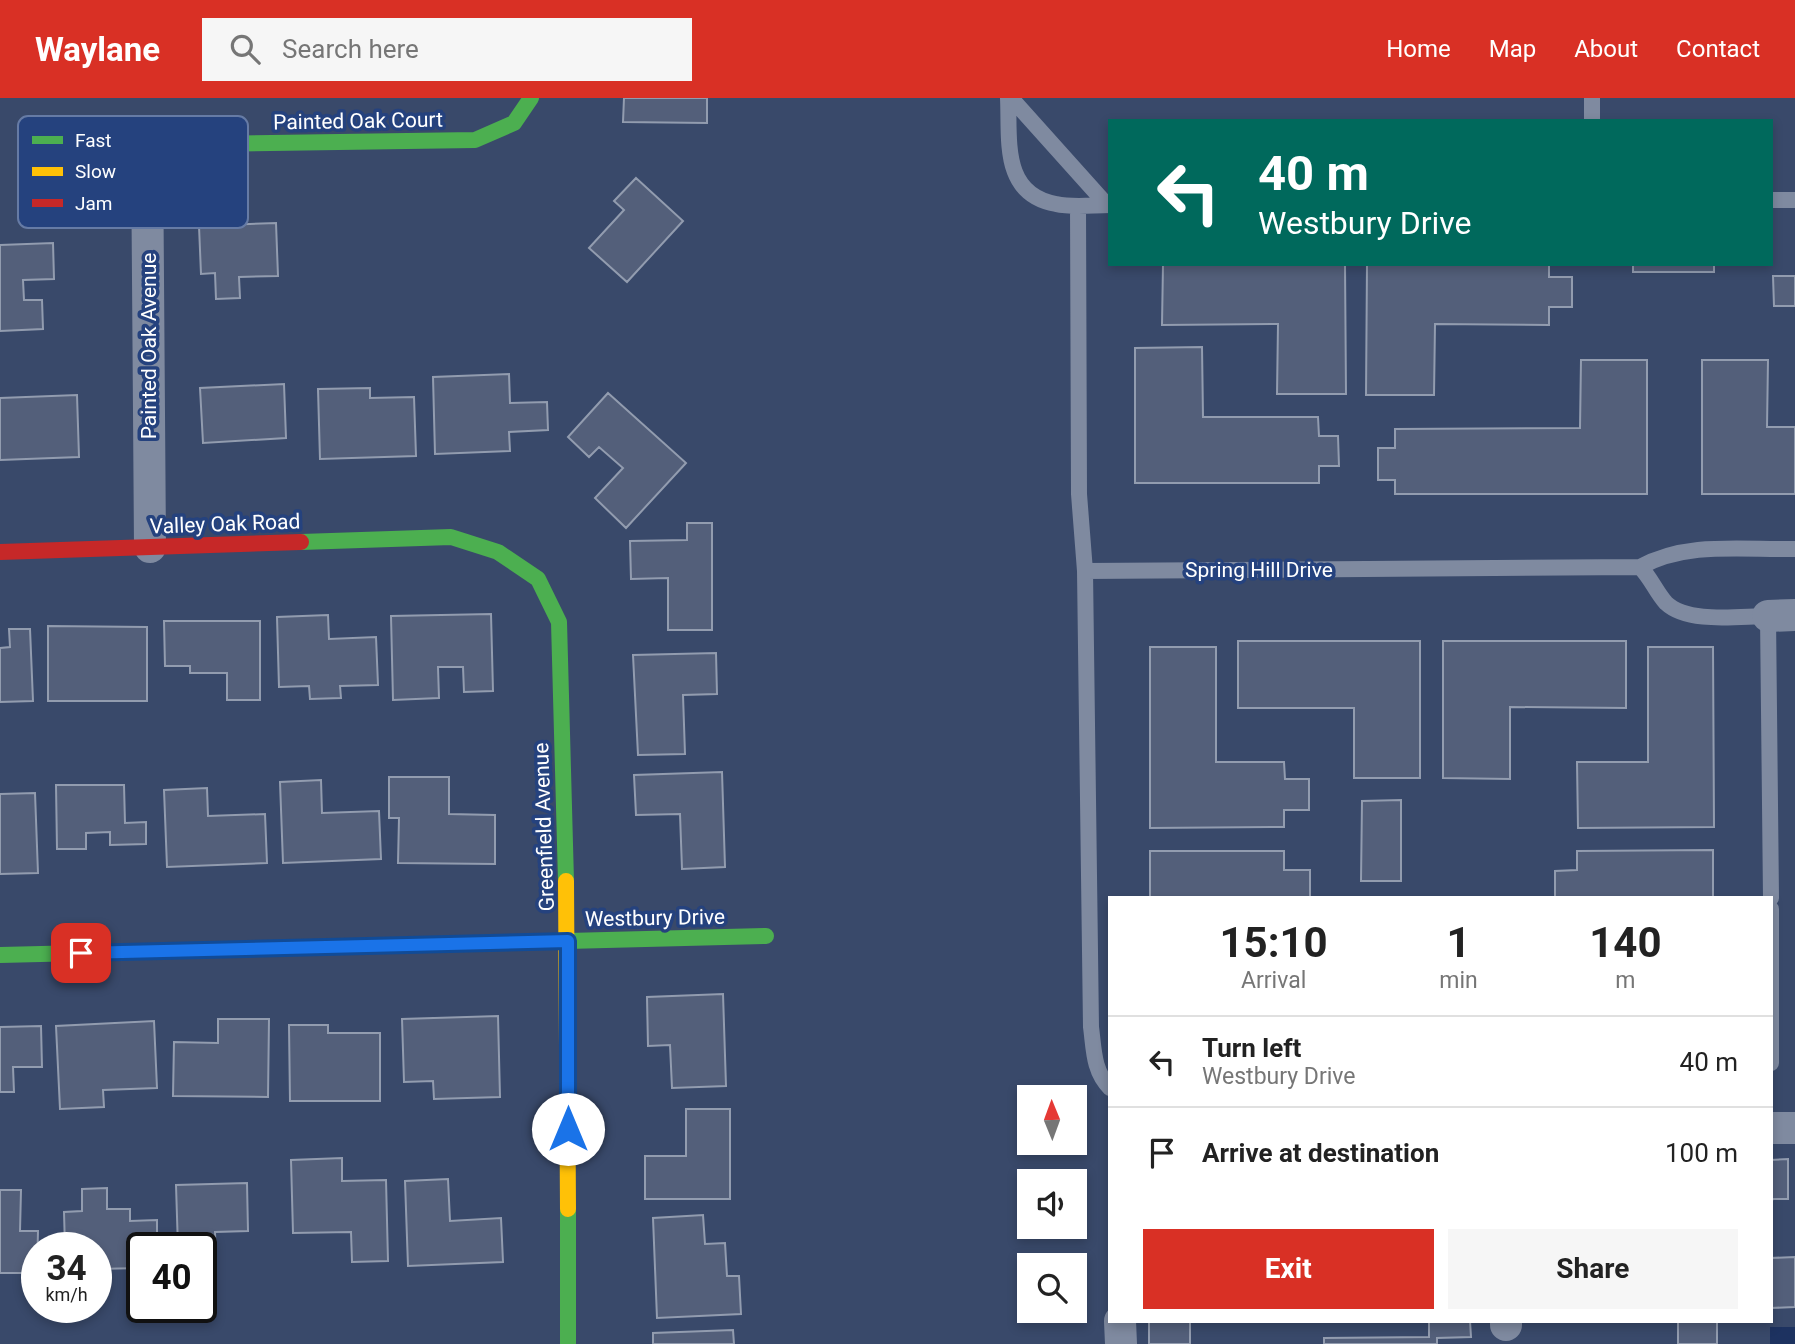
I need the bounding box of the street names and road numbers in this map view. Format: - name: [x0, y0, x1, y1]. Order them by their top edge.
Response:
- street label: Painted Oak Court: [273, 108, 443, 134]
- street label: Painted Oak Avenue: [137, 253, 161, 439]
- street label: Valley Oak Road: [149, 509, 301, 539]
- street label: Spring Hill Drive: [1185, 558, 1333, 582]
- street label: Greenfield Avenue: [529, 742, 559, 912]
- street label: Westbury Drive: [585, 905, 725, 931]

